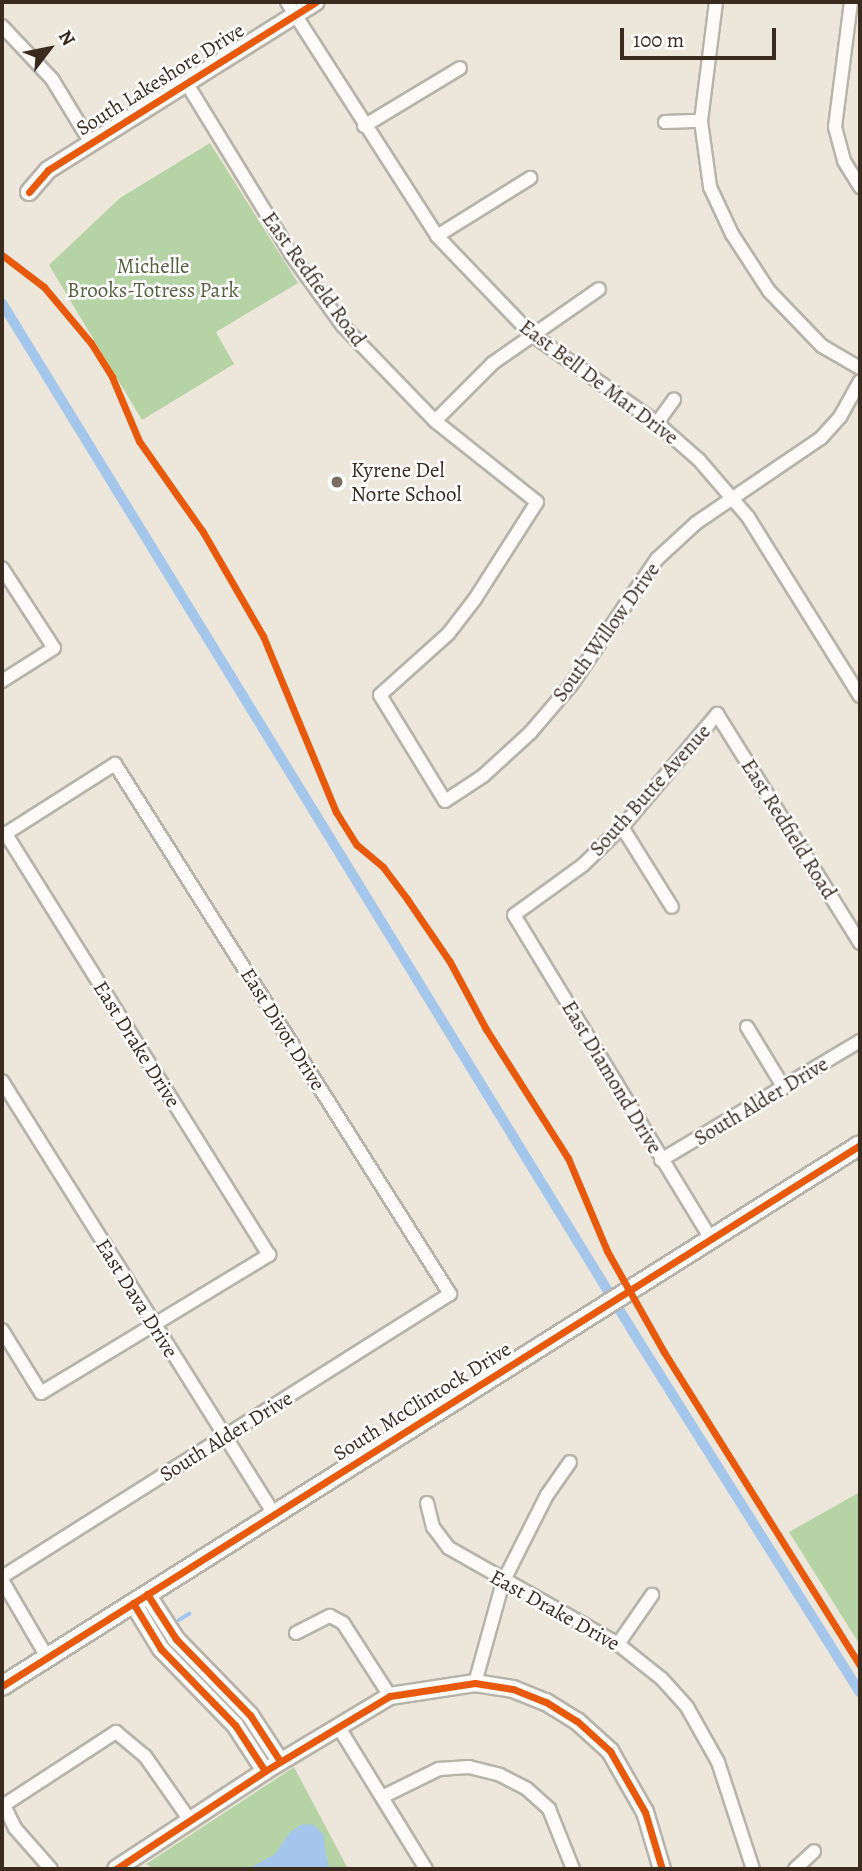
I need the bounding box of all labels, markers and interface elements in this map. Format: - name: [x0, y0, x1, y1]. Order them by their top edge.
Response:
- north arrow: [14, 14, 84, 84]
- scale bar: [624, 14, 780, 58]
- street label: South Lakeshore Drive: [71, 17, 249, 141]
- text: N: [52, 25, 82, 51]
- text: 100 m: [633, 26, 684, 54]
- street label: East Redfield Road: [257, 207, 371, 351]
- park label: Michelle Brooks-Totress Park: [67, 253, 239, 303]
- street label: East Bell De Mar Drive: [515, 314, 683, 450]
- place label: Kyrene Del Norte School: [351, 457, 462, 507]
- marker: Kyrene Del Norte School: [329, 474, 345, 490]
- street label: South Willow Drive: [547, 557, 665, 707]
- street label: South Butte Avenue: [584, 719, 716, 861]
- street label: East Redfield Road: [736, 754, 842, 904]
- street label: East Divot Drive: [235, 963, 331, 1095]
- street label: East Drake Drive: [88, 976, 186, 1112]
- street label: East Diamond Drive: [556, 996, 668, 1158]
- street label: South Alder Drive: [689, 1051, 833, 1151]
- street label: East Dava Drive: [90, 1234, 184, 1362]
- street label: South McClintock Drive: [328, 1336, 516, 1466]
- street label: South Alder Drive: [155, 1385, 297, 1487]
- street label: East Drake Drive: [486, 1564, 624, 1656]

